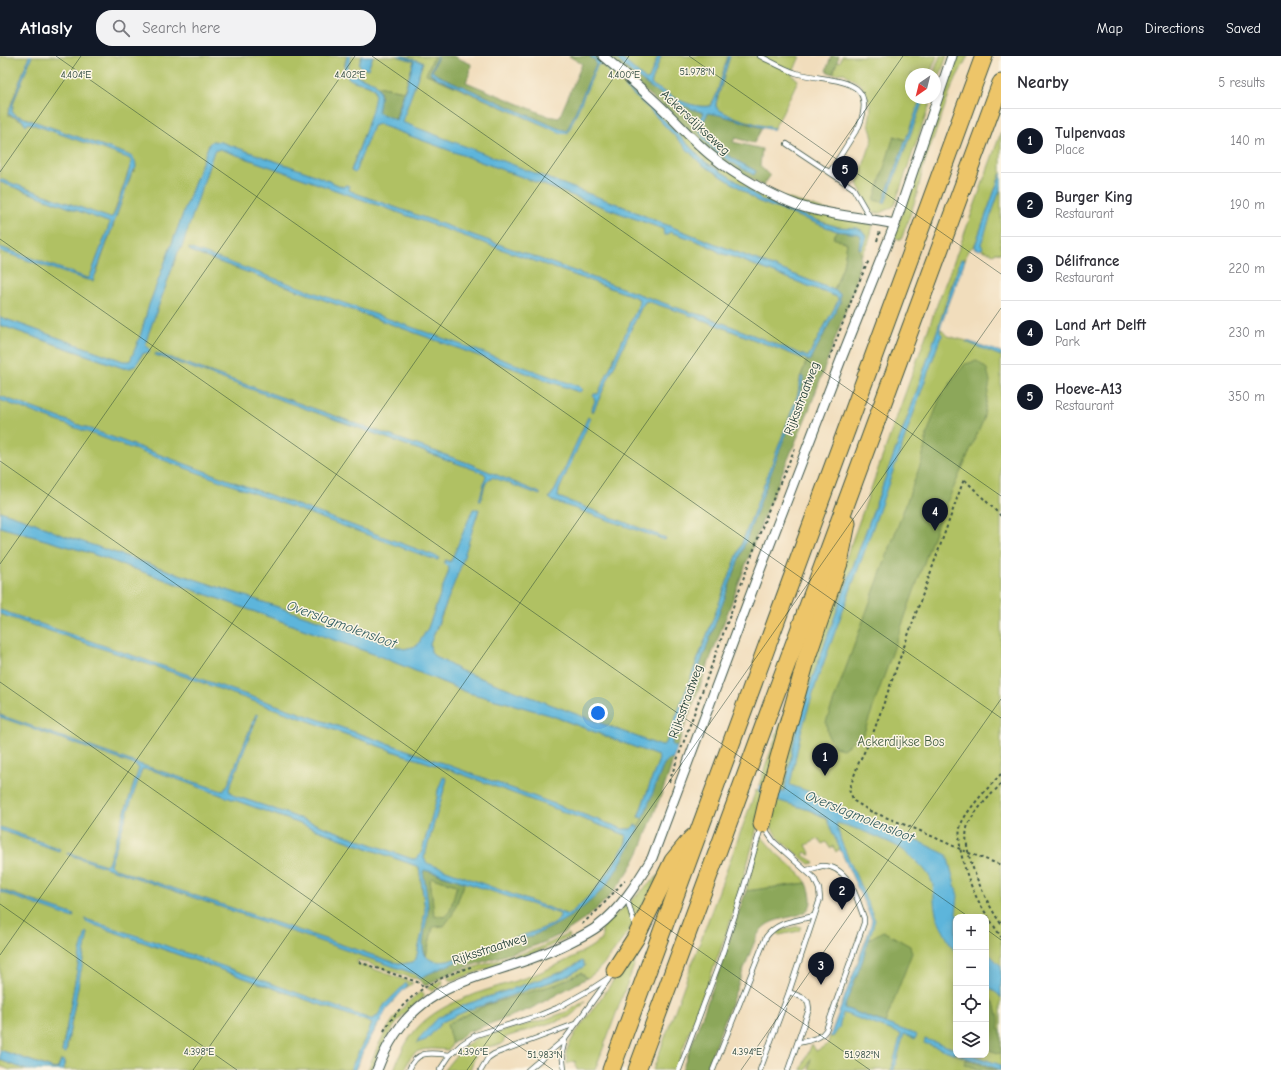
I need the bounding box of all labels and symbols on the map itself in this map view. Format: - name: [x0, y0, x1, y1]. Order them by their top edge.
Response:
- text: 51.978°N: [679, 66, 715, 78]
- north arrow: [905, 68, 941, 104]
- text: 4.404°E: [61, 69, 91, 81]
- text: 4.402°E: [334, 69, 366, 81]
- text: 4.400°E: [608, 69, 640, 81]
- street label: Ackersdijkseweg: [658, 87, 733, 158]
- pin: 5: [832, 156, 858, 189]
- street label: Rijksstraatweg: [781, 359, 822, 437]
- pin: 4: [922, 498, 948, 531]
- water label: Overslagmolensloot: [285, 597, 401, 653]
- street label: Rijksstraatweg: [665, 662, 706, 740]
- your location: [588, 703, 608, 723]
- park label: Ackerdijkse Bos: [858, 734, 944, 749]
- pin: 1: [812, 743, 838, 776]
- water label: Overslagmolensloot: [803, 787, 918, 847]
- pin: 2: [829, 877, 855, 910]
- street label: Rijksstraatweg: [450, 929, 528, 968]
- pin: 3: [808, 952, 834, 985]
- text: 4.398°E: [184, 1046, 214, 1058]
- text: 4.396°E: [458, 1046, 488, 1058]
- text: 4.394°E: [732, 1046, 762, 1058]
- text: 51.983°N: [527, 1049, 563, 1061]
- text: 51.982°N: [844, 1049, 880, 1061]

